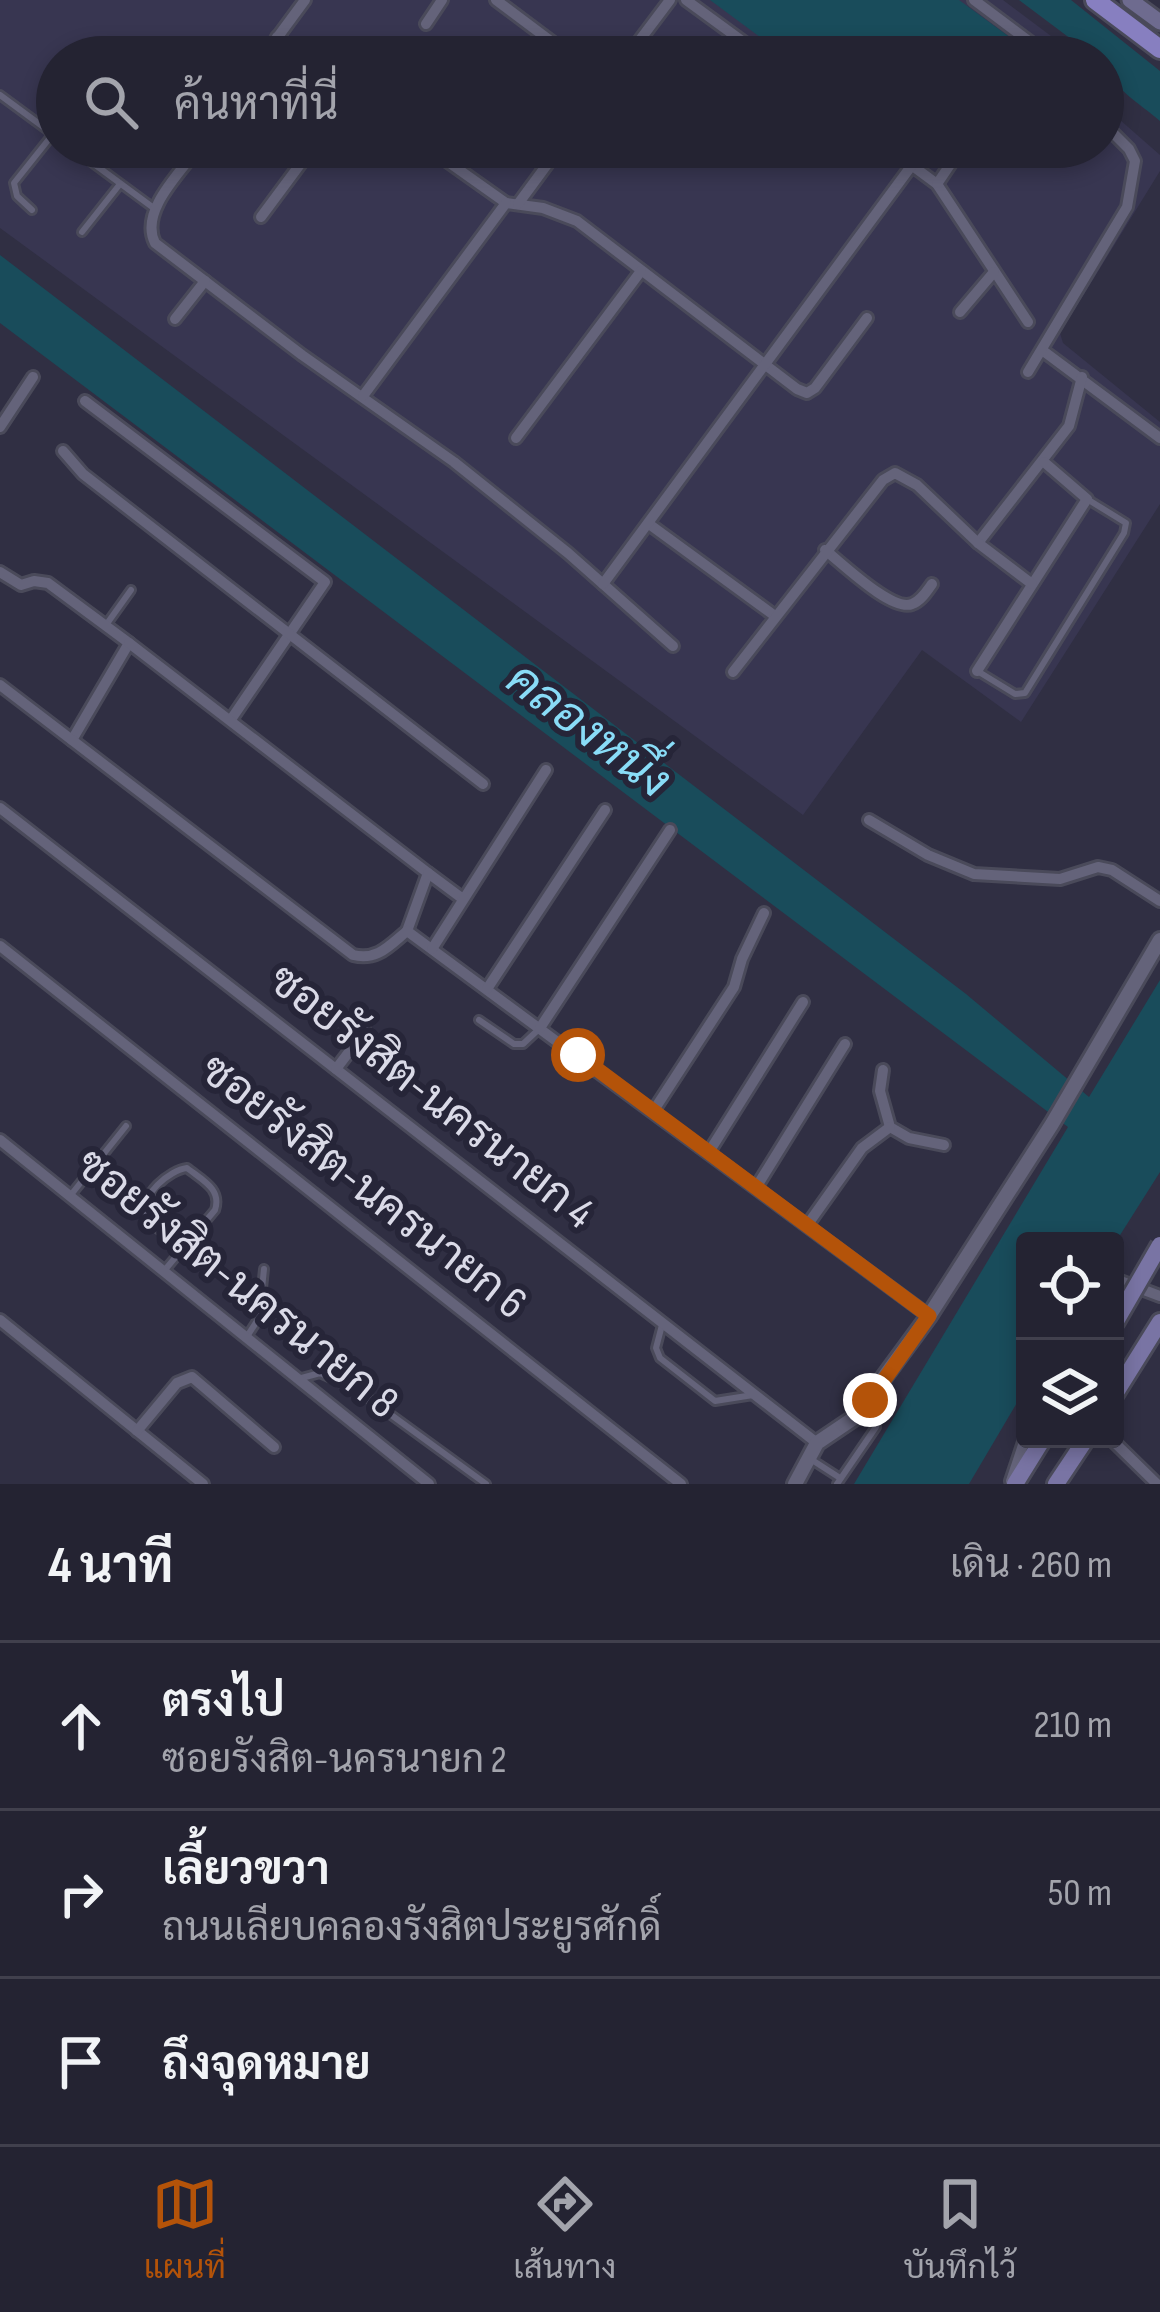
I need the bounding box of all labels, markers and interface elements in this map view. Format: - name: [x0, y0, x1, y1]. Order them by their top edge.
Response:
- search box: [36, 36, 1124, 168]
- icon: search: [78, 69, 144, 135]
- text: ค้นหาที่นี่: [174, 78, 338, 133]
- water label: คลองหนึ่ง: [495, 639, 690, 811]
- street label: ซอยรังสิต-นครนายก 4: [257, 952, 605, 1241]
- route start: [551, 1028, 605, 1082]
- street label: ซอยรังสิต-นครนายก 6: [189, 1042, 538, 1331]
- street label: ซอยรังสิต-นครนายก 8: [65, 1136, 410, 1431]
- map controls: [1016, 1232, 1124, 1448]
- button: locate: [1016, 1232, 1124, 1340]
- button: layers: [1016, 1340, 1124, 1448]
- route end: [843, 1373, 897, 1427]
- text: 4 นาที: [48, 1536, 173, 1597]
- text: เดิน · 260 m: [950, 1542, 1112, 1589]
- text: ตรงไป: [162, 1675, 285, 1730]
- icon: ahead: [48, 1693, 114, 1759]
- text: 210 m: [1034, 1702, 1112, 1749]
- text: ซอยรังสิต-นครนายก 2: [162, 1737, 507, 1784]
- text: เลี้ยวขวา: [162, 1843, 330, 1898]
- icon: right: [48, 1861, 114, 1927]
- text: 50 m: [1048, 1870, 1112, 1917]
- text: ถนนเลียบคลองรังสิตประยูรศักดิ์: [162, 1905, 662, 1952]
- icon: arrive: [48, 2029, 114, 2095]
- text: ถึงจุดหมาย: [162, 2038, 371, 2093]
- tab: แผนที่: [144, 2171, 226, 2288]
- tab: เส้นทาง: [513, 2171, 616, 2288]
- tab: บันทึกไว้: [904, 2171, 1016, 2288]

